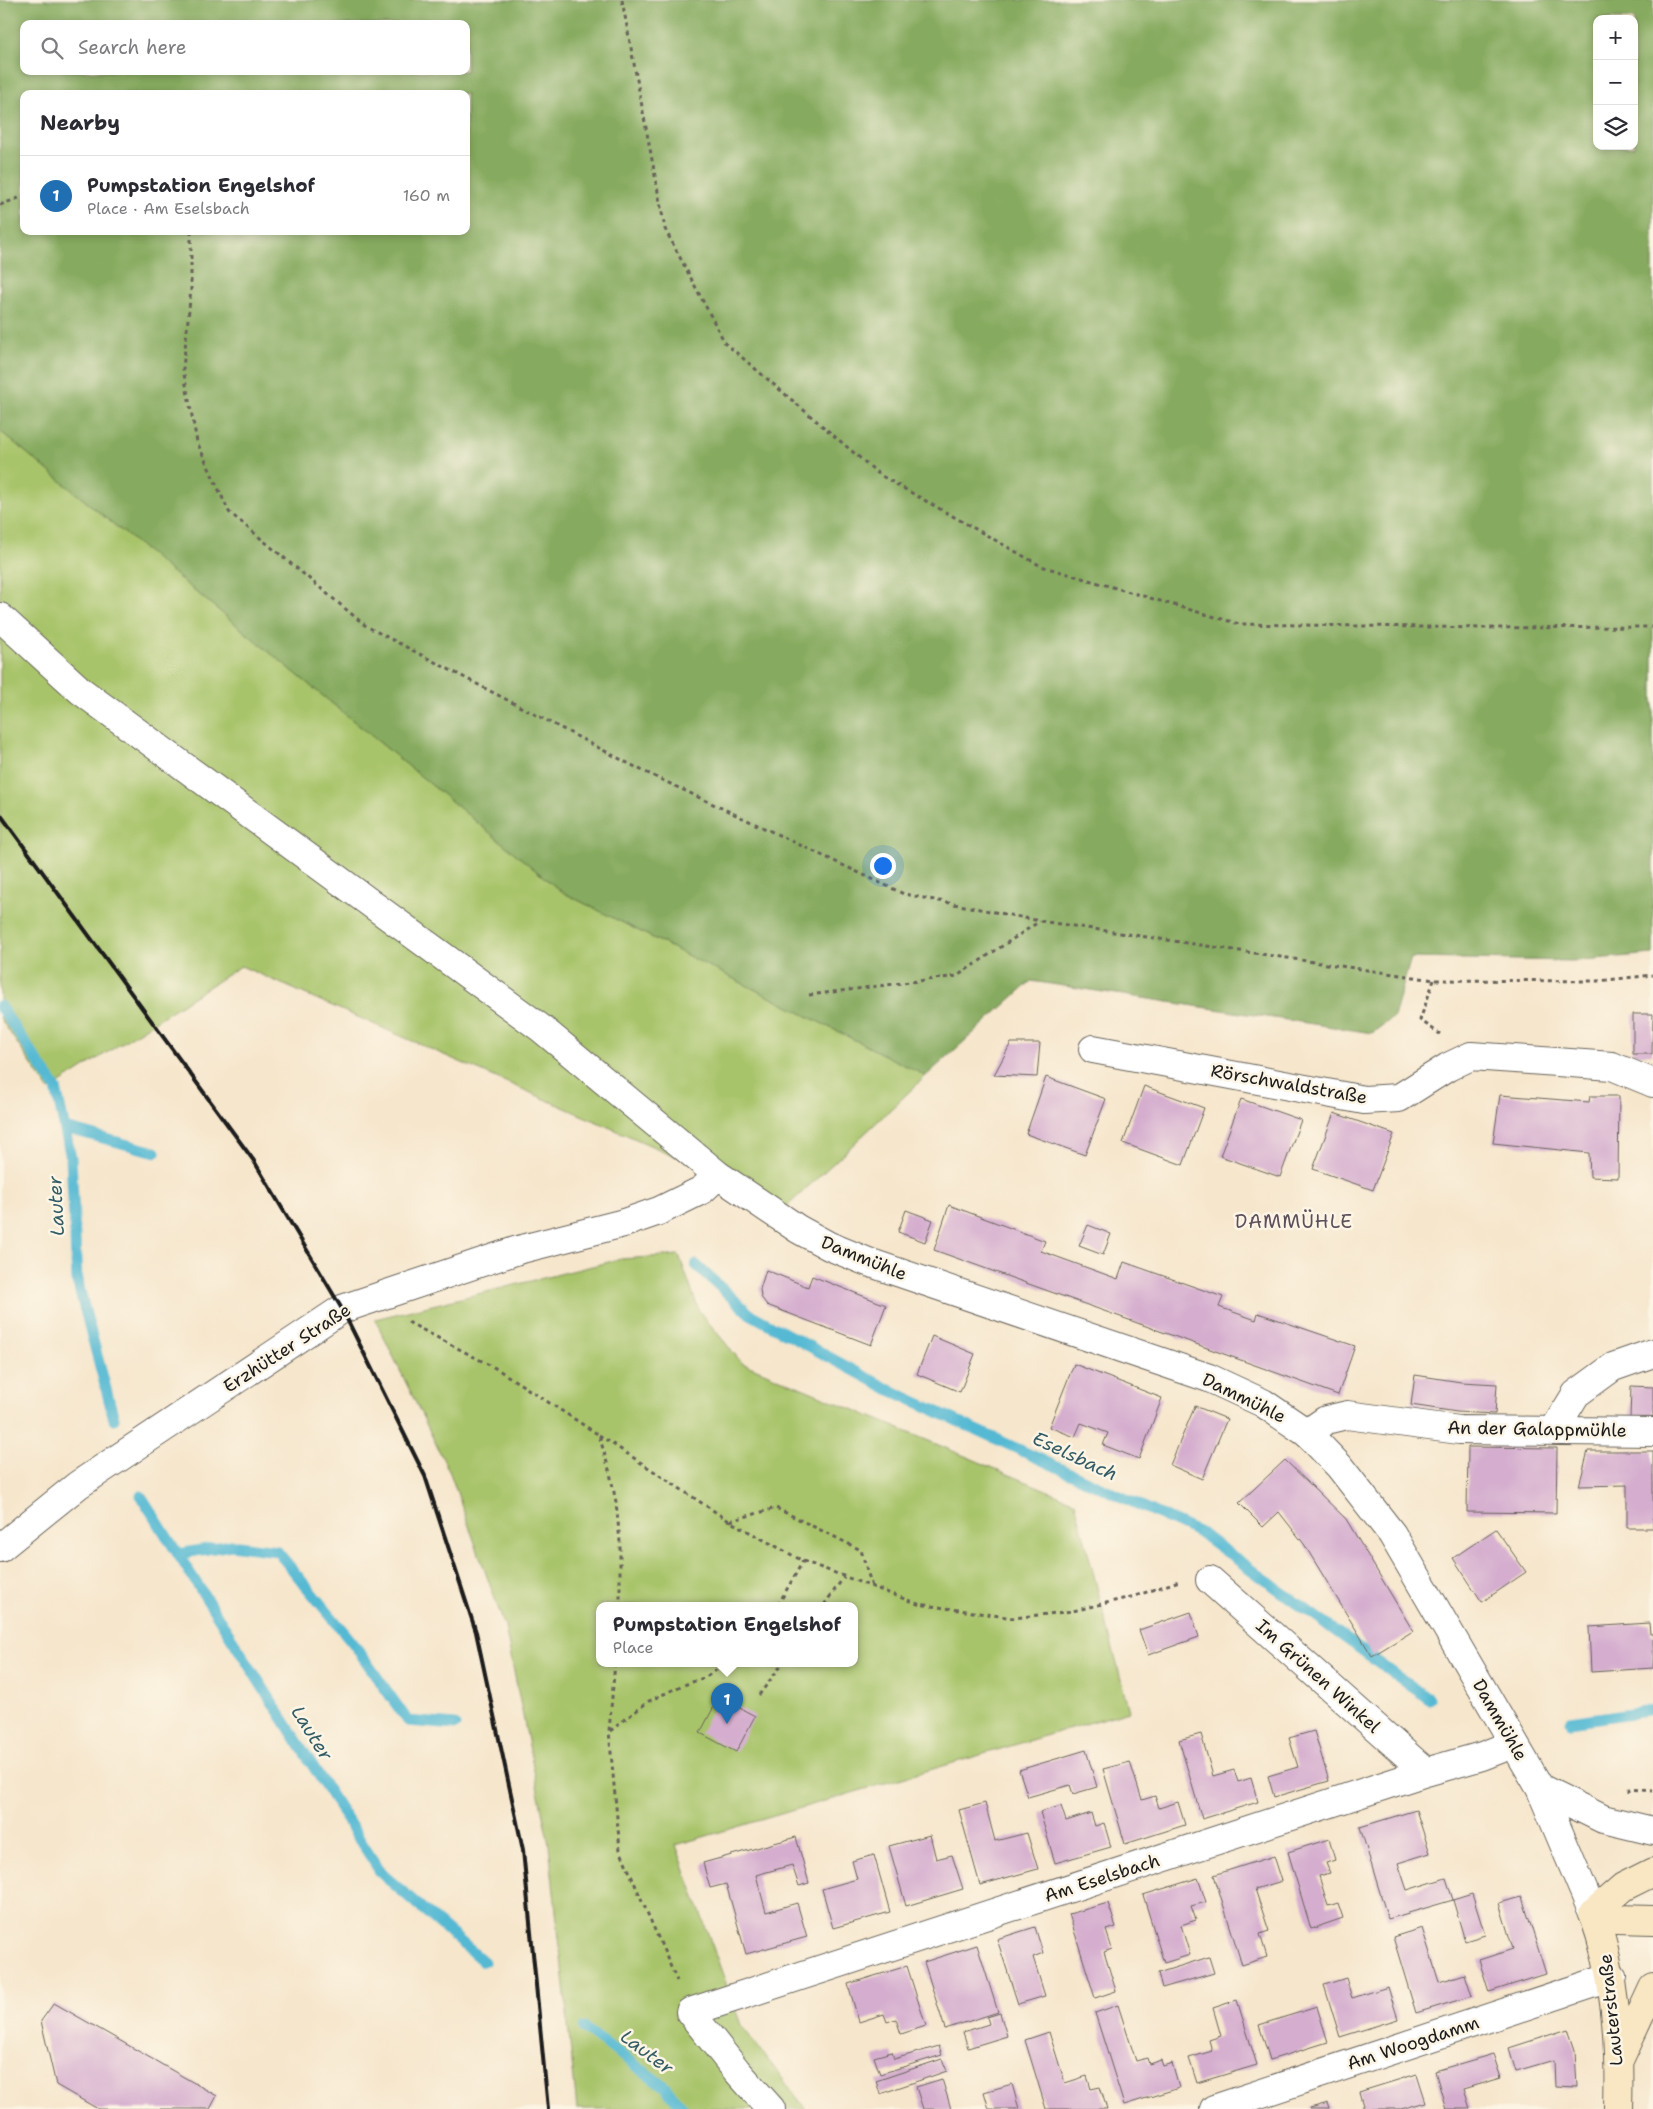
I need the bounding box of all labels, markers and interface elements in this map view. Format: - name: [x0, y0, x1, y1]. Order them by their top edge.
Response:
- map controls: [1593, 15, 1638, 150]
- button: +: [1593, 15, 1638, 60]
- search box: [20, 20, 470, 75]
- icon: search: [38, 34, 66, 62]
- text: Search here: [78, 35, 187, 60]
- button: −: [1593, 60, 1638, 105]
- button: layers: [1593, 105, 1638, 150]
- text: Nearby: [40, 109, 120, 137]
- text: Pumpstation Engelshof: [87, 173, 315, 198]
- text: 1: [52, 185, 60, 206]
- text: 160 m: [403, 185, 450, 206]
- text: Place · Am Eselsbach: [87, 198, 250, 219]
- your location: [870, 853, 896, 879]
- street label: Rörschwaldstraße: [1209, 1058, 1369, 1110]
- water label: Lauter: [42, 1174, 70, 1237]
- district label: DAMMÜHLE: [1235, 1209, 1353, 1234]
- street label: Dammühle: [818, 1230, 910, 1286]
- street label: Erzhütter Straße: [219, 1298, 355, 1398]
- street label: Dammühle: [1198, 1367, 1290, 1429]
- street label: An der Galappmühle: [1447, 1415, 1627, 1443]
- water label: Eselsbach: [1028, 1425, 1122, 1487]
- popup: [596, 1602, 858, 1667]
- text: Pumpstation Engelshof: [613, 1612, 841, 1637]
- street label: Im Grünen Winkel: [1251, 1614, 1386, 1739]
- text: Place: [613, 1637, 654, 1658]
- street label: Dammühle: [1467, 1675, 1533, 1765]
- pin: 1: [711, 1683, 743, 1724]
- water label: Lauter: [285, 1701, 339, 1766]
- street label: Am Eselsbach: [1041, 1848, 1163, 1908]
- street label: Lauterstraße: [1593, 1953, 1629, 2067]
- street label: Am Woogdamm: [1344, 2010, 1482, 2076]
- water label: Lauter: [615, 2024, 679, 2081]

